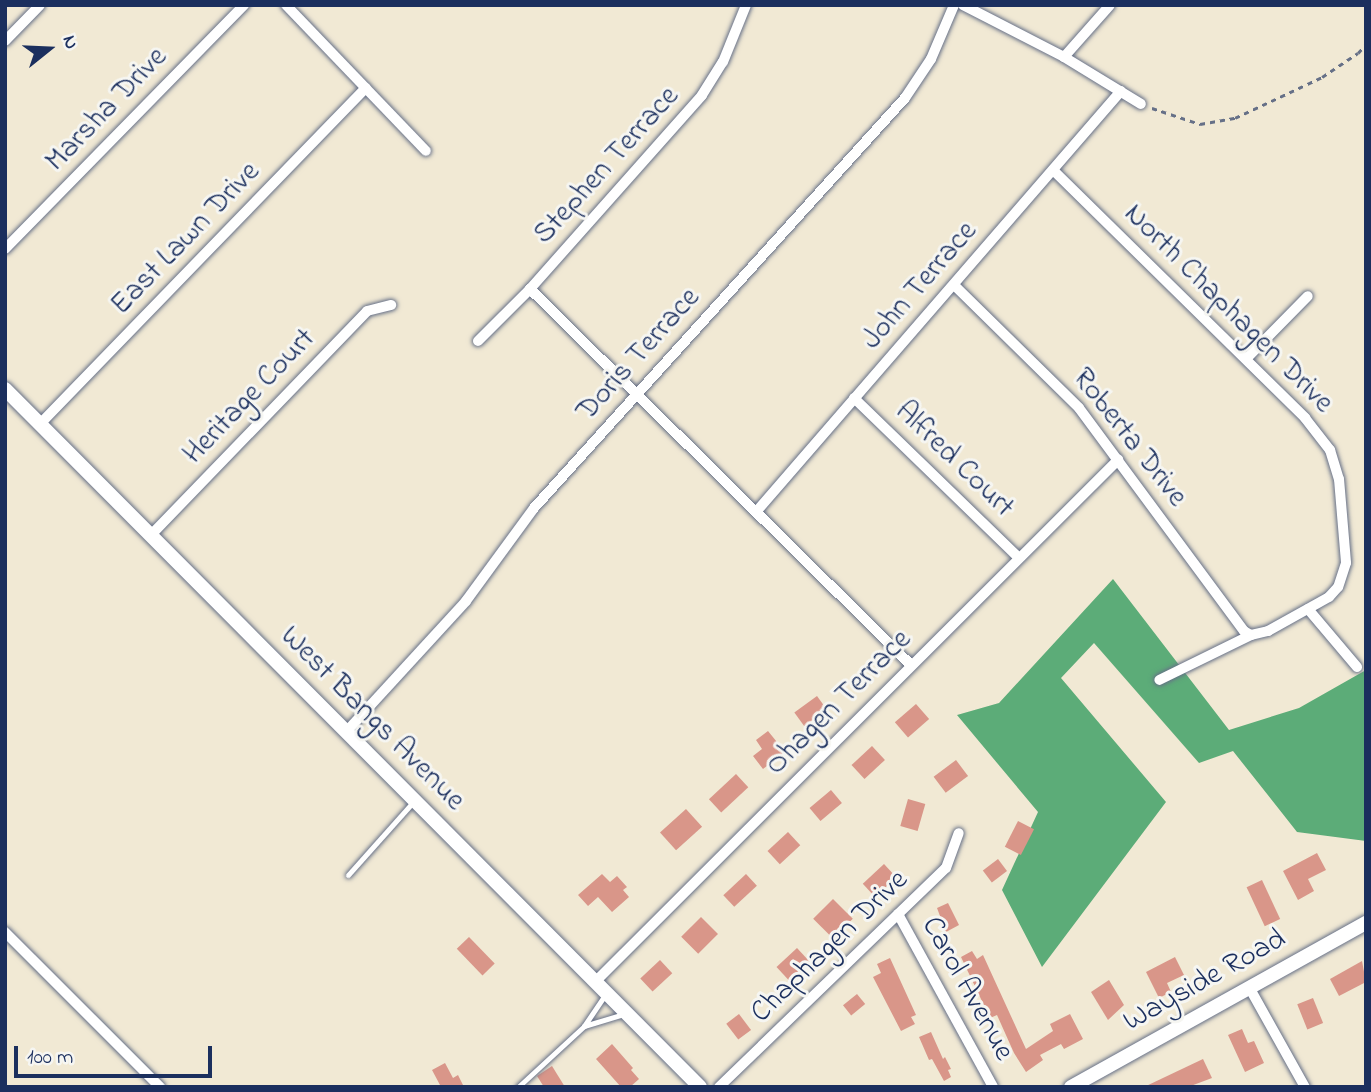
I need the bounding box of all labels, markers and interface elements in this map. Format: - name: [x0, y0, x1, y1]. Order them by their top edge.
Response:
- north arrow: [14, 14, 84, 84]
- text: N: [55, 32, 84, 53]
- street label: Marsha Drive: [39, 40, 175, 180]
- street label: Stephen Terrace: [527, 80, 687, 252]
- street label: East Lawn Drive: [104, 155, 268, 323]
- street label: North Chaphagen Drive: [1116, 197, 1340, 421]
- street label: John Terrace: [855, 215, 985, 357]
- street label: Doris Terrace: [570, 281, 708, 429]
- street label: Heritage Court: [176, 322, 324, 472]
- street label: Roberta Drive: [1064, 361, 1194, 515]
- street label: Alfred Court: [887, 394, 1021, 526]
- street label: West Bangs Avenue: [272, 619, 472, 819]
- street label: Ohagen Terrace: [759, 623, 919, 783]
- street label: Chaphagen Drive: [744, 863, 916, 1031]
- street label: Carol Avenue: [913, 911, 1021, 1067]
- street label: Wayside Road: [1118, 922, 1292, 1040]
- scale bar: [18, 1032, 215, 1076]
- text: 100 m: [27, 1043, 73, 1073]

